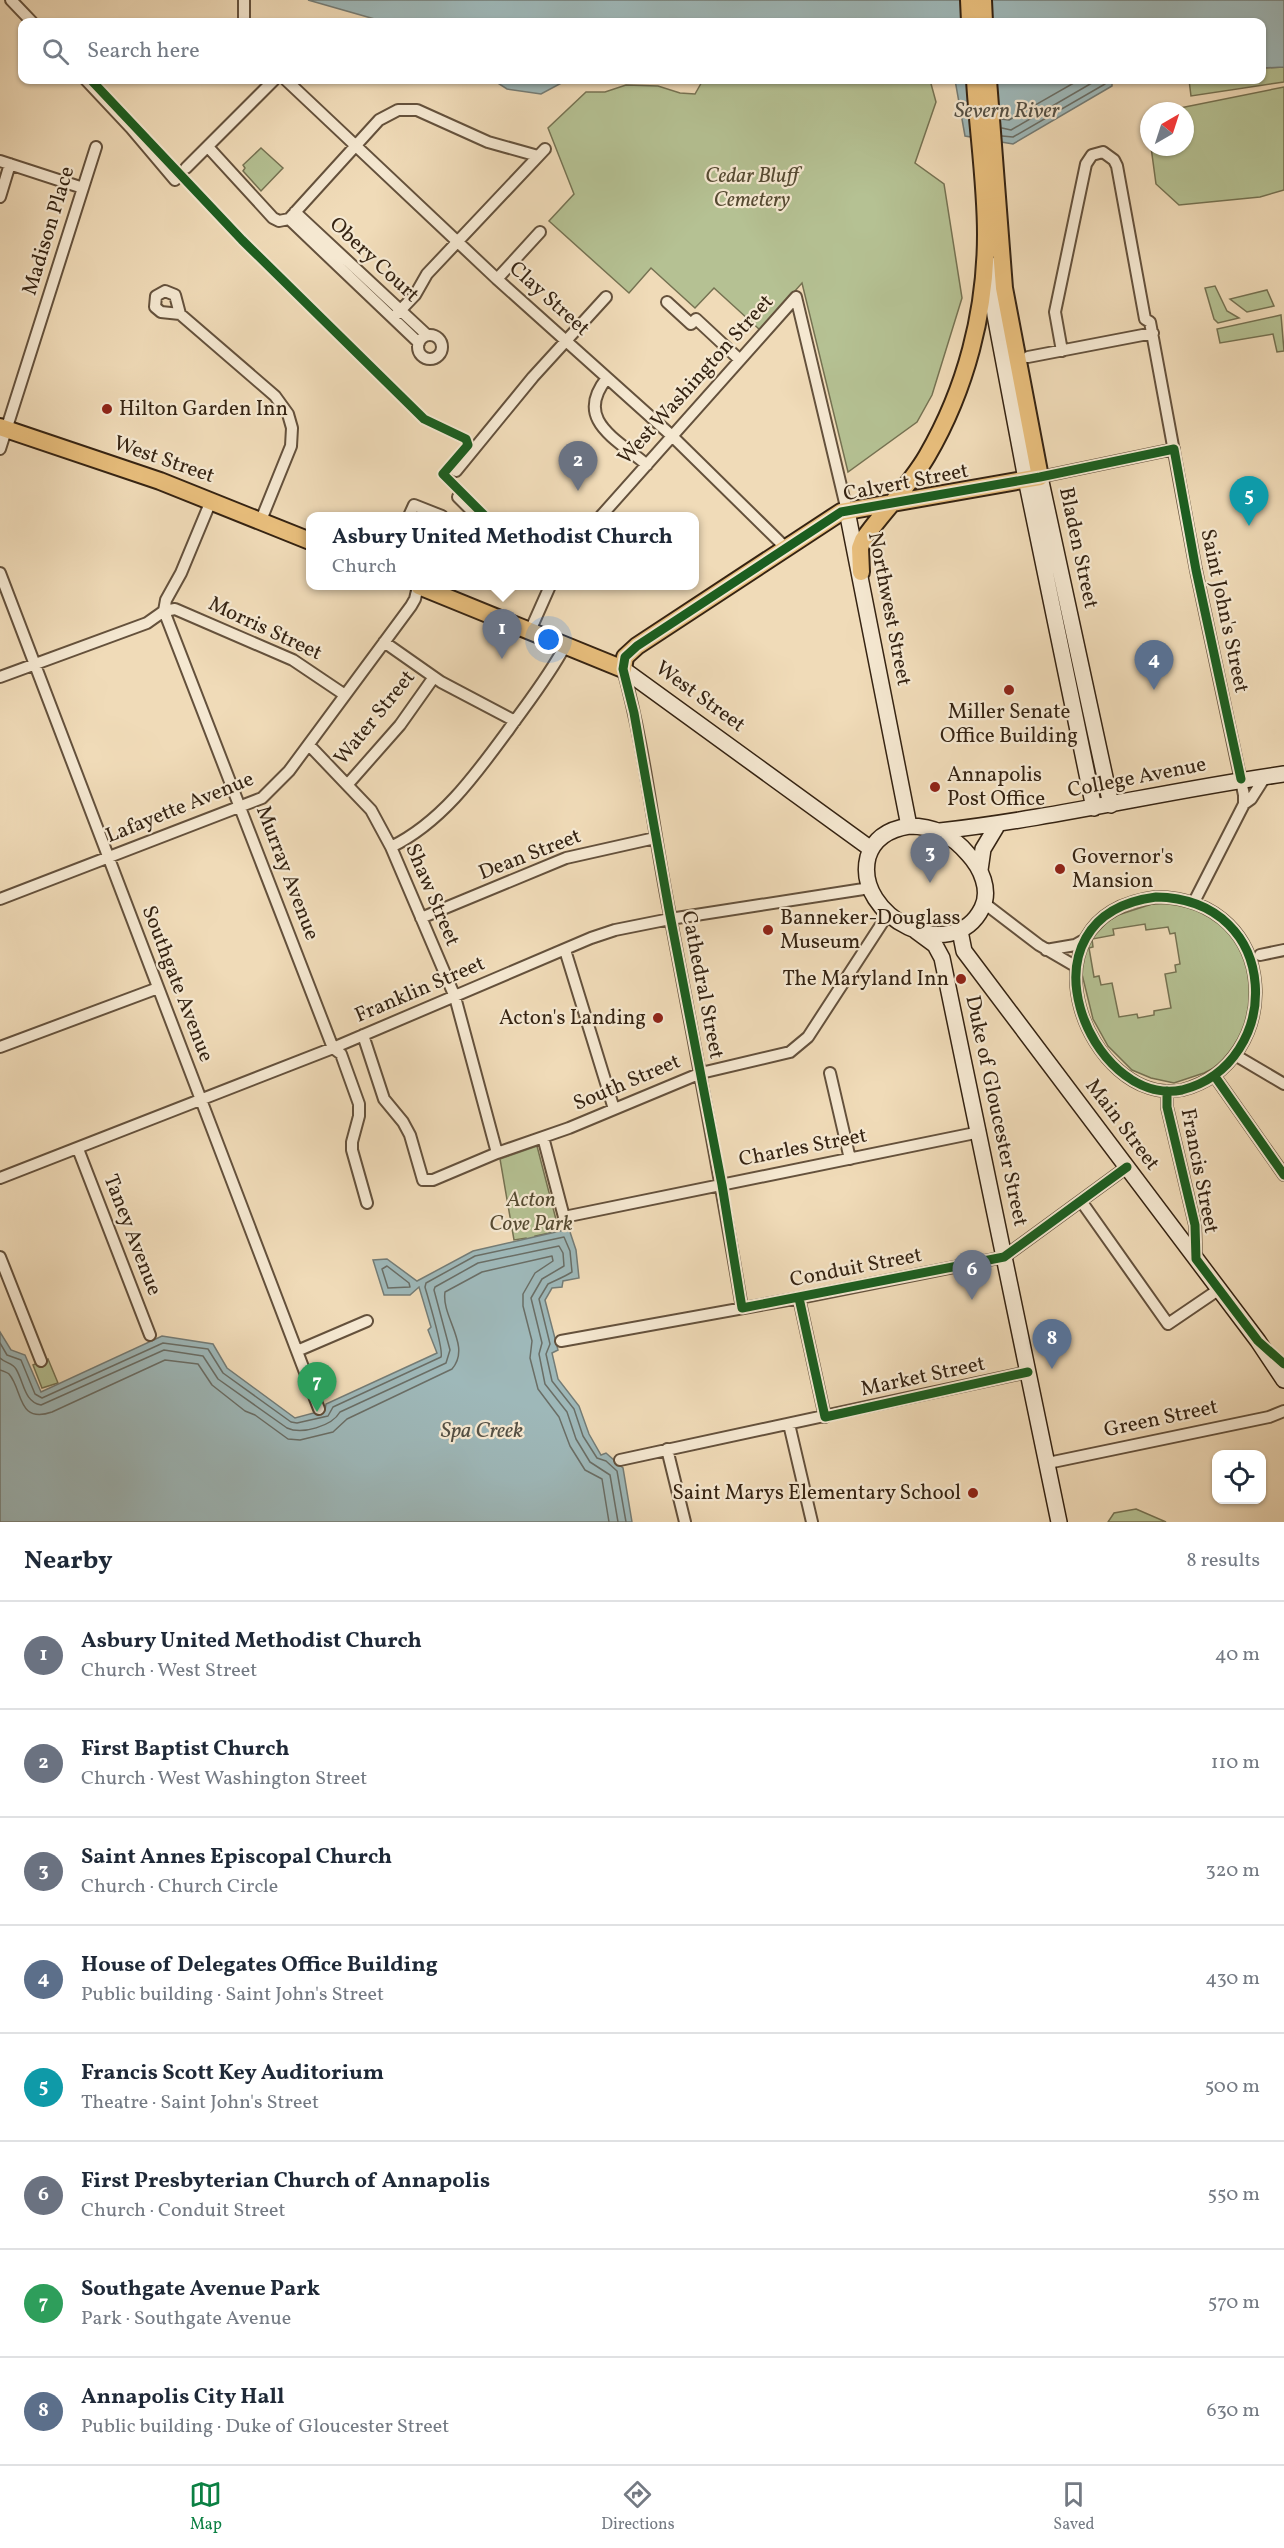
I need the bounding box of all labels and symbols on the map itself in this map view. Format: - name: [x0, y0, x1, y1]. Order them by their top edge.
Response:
- water label: Severn River: [954, 96, 1060, 127]
- north arrow: [1140, 102, 1194, 156]
- park label: Cedar Bluff Cemetery: [705, 162, 802, 215]
- street label: Madison Place: [16, 163, 82, 299]
- street label: Obery Court: [323, 211, 425, 309]
- street label: Clay Street: [502, 255, 596, 343]
- street label: West Washington Street: [611, 288, 781, 472]
- place label: Hilton Garden Inn: [119, 395, 288, 424]
- marker: Hilton Garden Inn: [100, 402, 114, 416]
- street label: West Street: [110, 429, 218, 491]
- pin: 2: [558, 442, 598, 491]
- street label: Calvert Street: [841, 457, 971, 509]
- pin: 5: [1230, 476, 1268, 526]
- street label: Bladen Street: [1051, 485, 1105, 611]
- street label: Saint John's Street: [1192, 526, 1256, 696]
- street label: Northwest Street: [860, 530, 918, 688]
- street label: Morris Street: [203, 590, 327, 668]
- pin: 1: [482, 610, 522, 659]
- your location: [534, 625, 563, 654]
- pin: 4: [1134, 640, 1174, 690]
- street label: West Street: [649, 654, 751, 740]
- street label: Water Street: [328, 664, 422, 772]
- marker: Miller Senate Office Building: [1002, 683, 1016, 697]
- place label: Miller Senate Office Building: [940, 698, 1078, 751]
- street label: College Avenue: [1065, 750, 1209, 806]
- place label: Annapolis Post Office: [947, 761, 1045, 814]
- street label: Lafayette Avenue: [102, 765, 258, 851]
- marker: Annapolis Post Office: [928, 780, 942, 794]
- street label: Murray Avenue: [248, 802, 326, 945]
- street label: Dean Street: [475, 822, 585, 888]
- pin: 3: [910, 834, 950, 883]
- street label: Shaw Street: [397, 839, 467, 951]
- place label: Governor's Mansion: [1072, 843, 1174, 896]
- marker: Governor's Mansion: [1053, 862, 1067, 876]
- street label: Southgate Avenue: [134, 902, 220, 1066]
- place label: Banneker-Douglass Museum: [780, 904, 960, 957]
- street label: Cathedral Street: [673, 908, 731, 1062]
- marker: Banneker-Douglass Museum: [761, 923, 775, 937]
- street label: Franklin Street: [350, 950, 490, 1030]
- place label: The Maryland Inn: [782, 965, 949, 994]
- marker: The Maryland Inn: [954, 972, 968, 986]
- street label: Duke of Gloucester Street: [957, 993, 1035, 1229]
- place label: Acton's Landing: [499, 1004, 646, 1033]
- marker: Acton's Landing: [651, 1011, 665, 1025]
- street label: South Street: [569, 1047, 685, 1119]
- street label: Main Street: [1078, 1073, 1166, 1177]
- street label: Francis Street: [1173, 1106, 1225, 1236]
- street label: Charles Street: [736, 1121, 870, 1175]
- street label: Taney Avenue: [96, 1170, 168, 1300]
- park label: Acton Cove Park: [489, 1186, 573, 1239]
- street label: Conduit Street: [787, 1241, 925, 1295]
- pin: 6: [952, 1250, 992, 1300]
- pin: 8: [1032, 1320, 1072, 1369]
- street label: Market Street: [858, 1350, 988, 1404]
- pin: 7: [298, 1362, 336, 1412]
- street label: Green Street: [1101, 1393, 1221, 1445]
- water label: Spa Creek: [441, 1416, 523, 1447]
- place label: Saint Marys Elementary School: [672, 1479, 961, 1508]
- marker: Saint Marys Elementary School: [966, 1486, 980, 1500]

